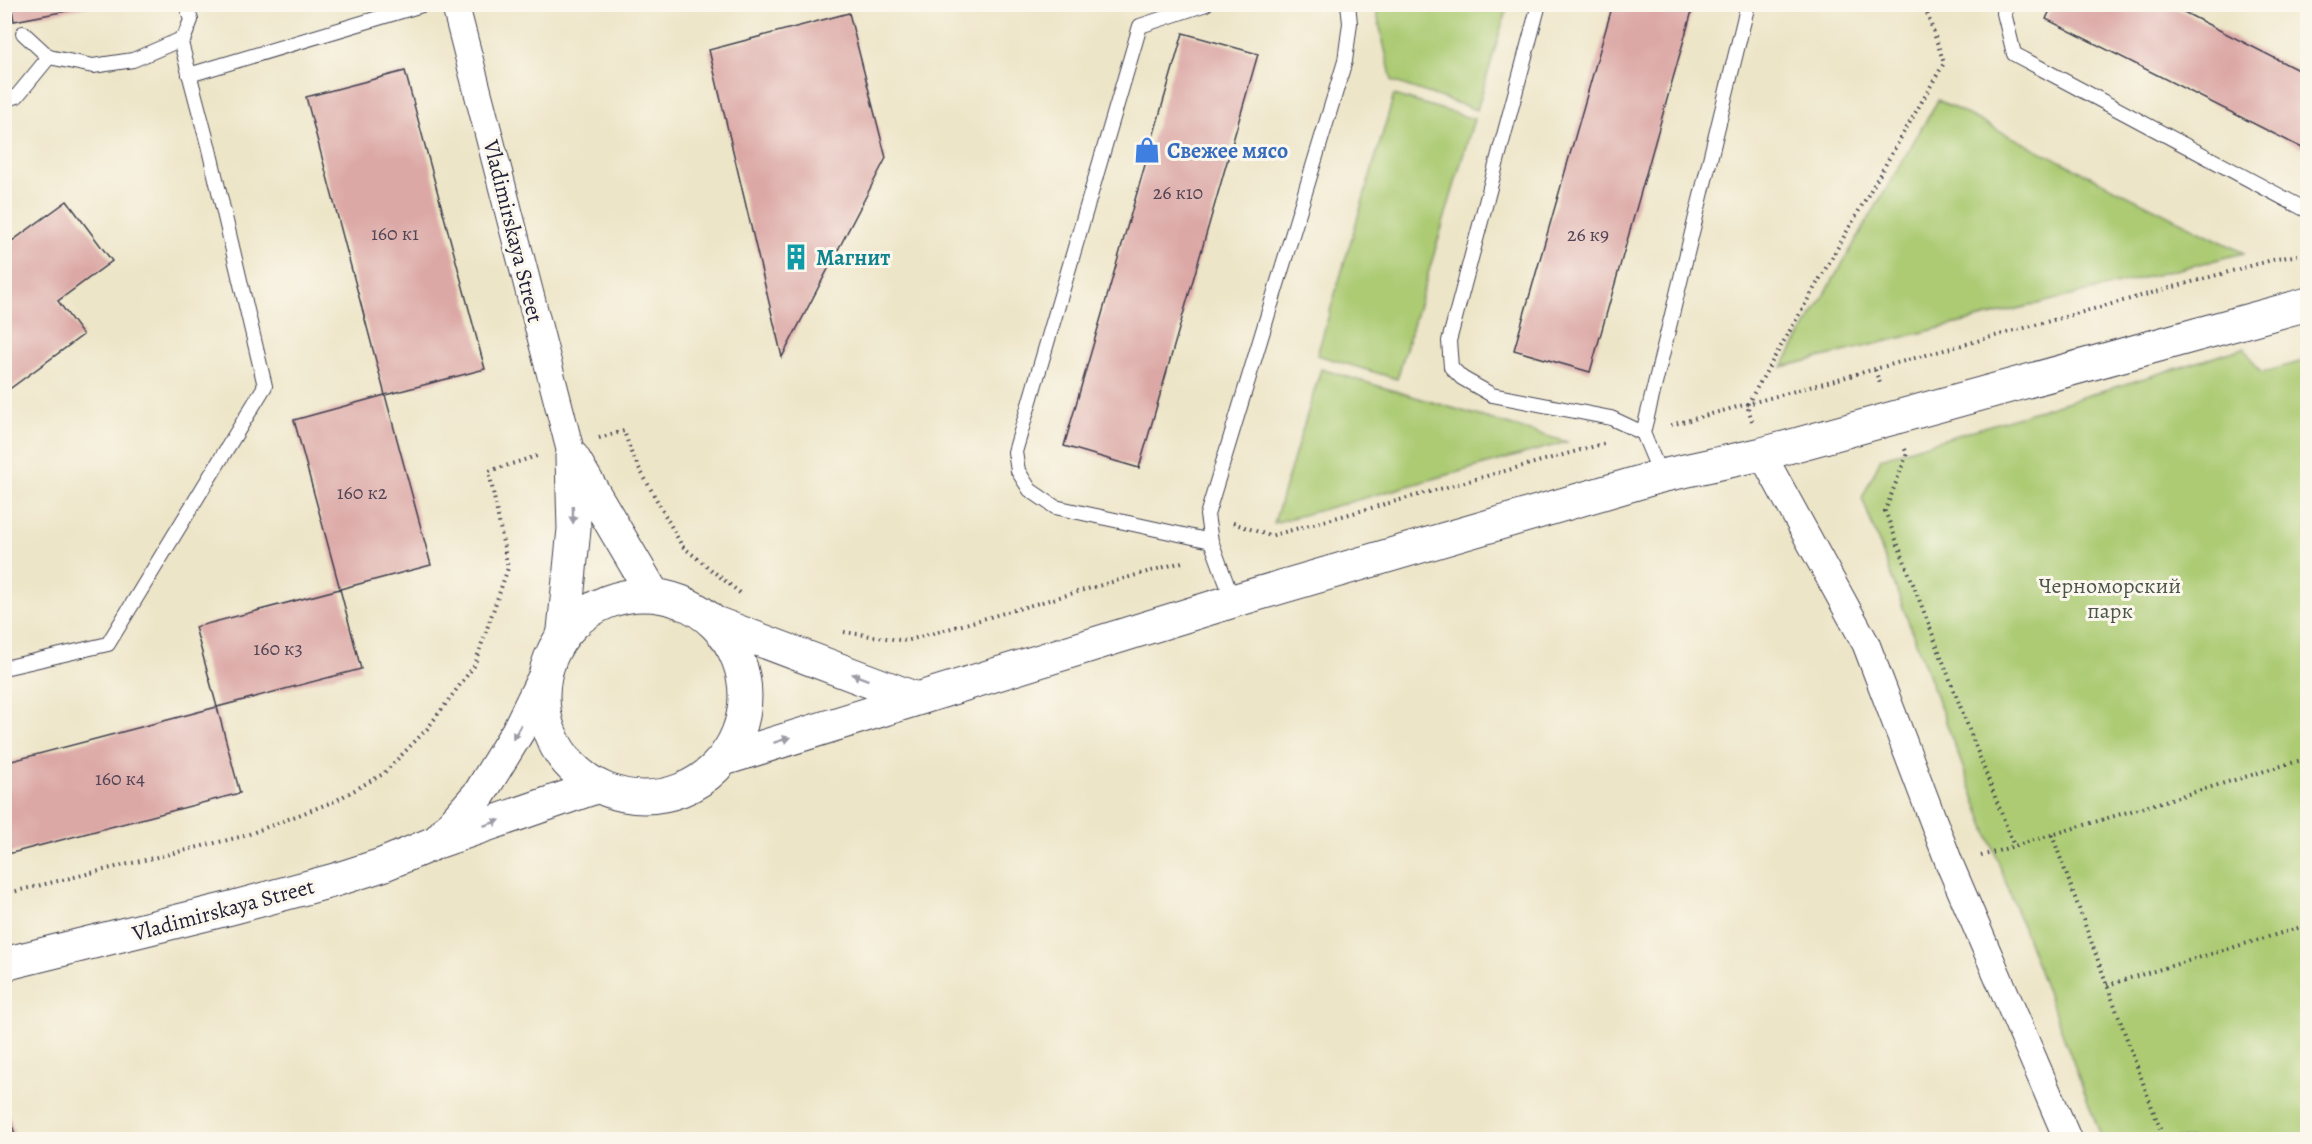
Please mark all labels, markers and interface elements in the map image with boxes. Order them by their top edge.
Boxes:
shop icon: Свежее мясо [1132,135,1162,165]
street label: Vladimirskaya Street [476,136,550,326]
place label: Свежее мясо [1167,136,1288,166]
house number: 26 к10 [1153,179,1203,206]
house number: 160 к1 [371,220,419,247]
house number: 26 к9 [1567,221,1609,248]
building icon: Магнит [781,242,811,272]
place label: Магнит [816,243,890,273]
house number: 160 к2 [337,479,388,506]
one-way arrow [569,506,578,525]
park label: Черноморский парк [2039,571,2181,626]
house number: 160 к3 [253,635,303,662]
one-way arrow [851,672,869,681]
one-way arrow [512,724,522,741]
one-way arrow [773,735,791,744]
house number: 160 к4 [95,765,145,792]
one-way arrow [483,817,501,827]
street label: Vladimirskaya Street [128,871,318,949]

